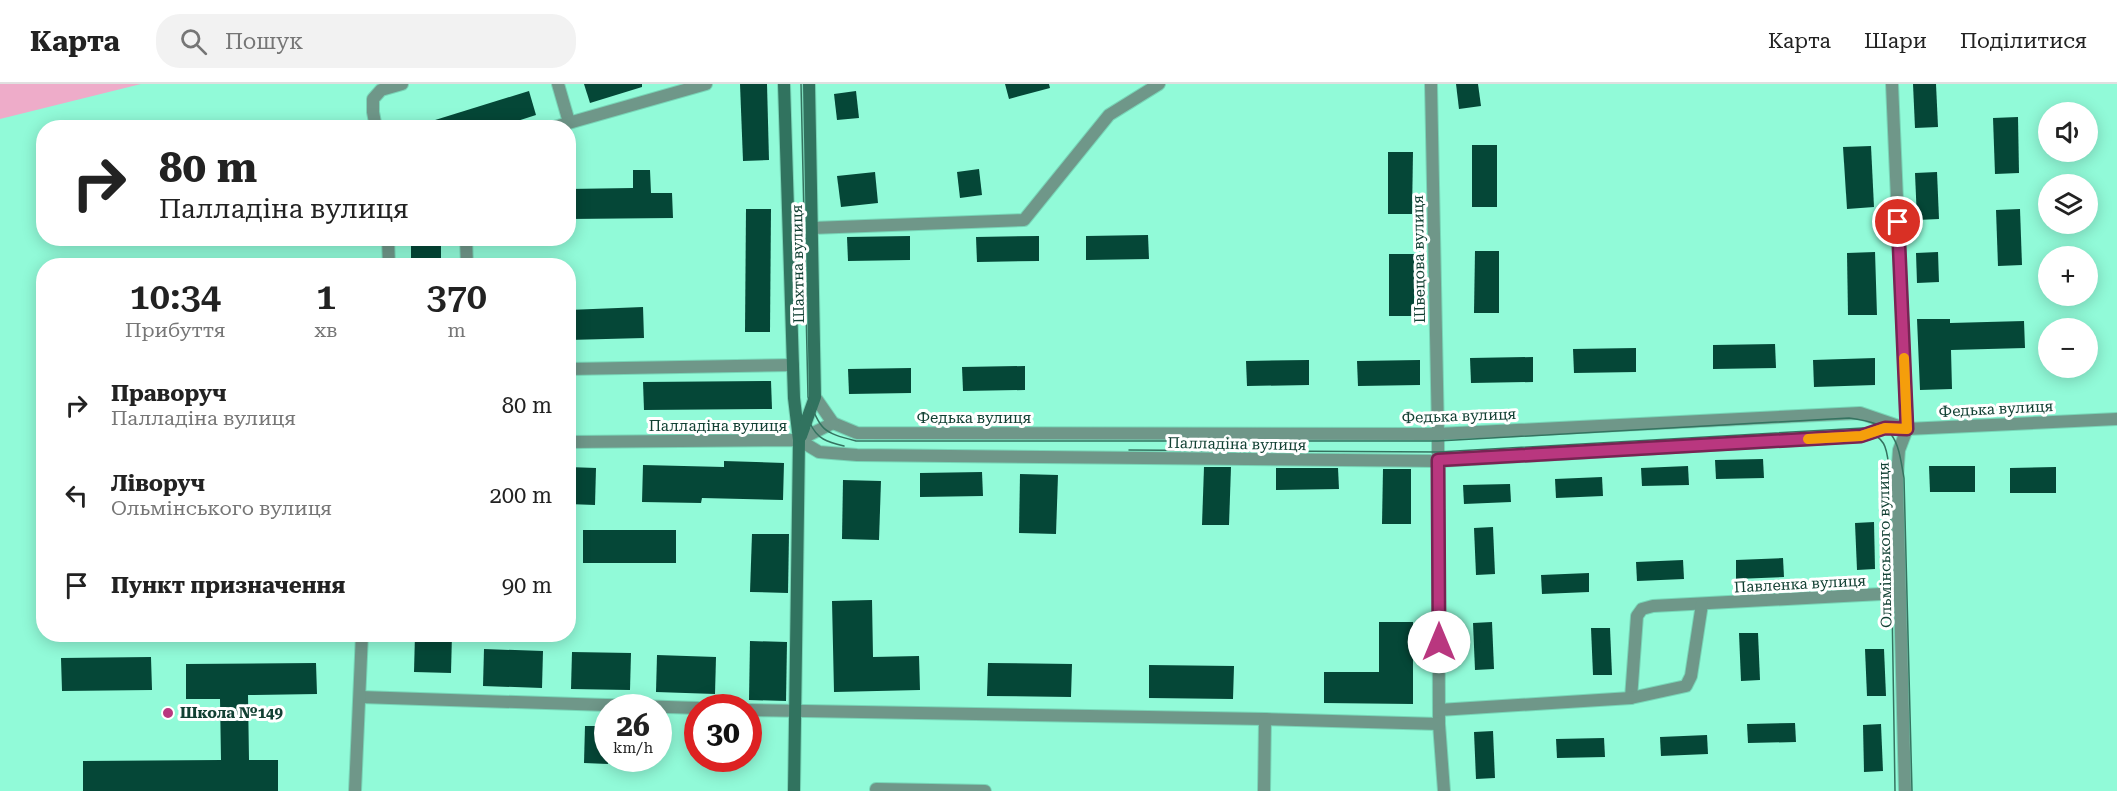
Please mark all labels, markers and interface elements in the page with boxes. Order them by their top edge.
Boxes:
search box [156,14,576,68]
text: Карта [30,25,120,58]
icon: search [177,25,210,58]
text: Пошук [225,29,303,54]
text: Карта [1768,29,1831,53]
text: Шари [1864,29,1927,53]
text: Поділитися [1960,29,2087,53]
map controls [2038,102,2098,378]
button: sound [2038,102,2098,162]
text: 80 m [159,143,257,192]
icon: right [60,144,138,222]
button: layers [2038,174,2098,234]
text: Палладіна вулиця [159,193,409,225]
street label: Швецова вулиця [1409,195,1429,323]
pin [1872,196,1923,247]
street label: Шахтна вулиця [788,204,808,324]
icon: arrive [1881,205,1914,238]
button: + [2038,246,2098,306]
text: 10:34 [130,276,221,318]
text: 1 [316,276,336,318]
text: 370 [426,276,487,318]
text: Прибуття [125,318,226,342]
text: хв [315,318,338,342]
text: m [448,318,466,342]
button: − [2038,318,2098,378]
text: Праворуч [111,381,226,406]
icon: right [60,389,93,422]
text: 80 m [502,393,552,418]
street label: Федька вулиця [1938,397,2054,421]
street label: Федька вулиця [1401,405,1517,427]
text: Палладіна вулиця [111,406,296,430]
street label: Федька вулиця [917,409,1031,427]
street label: Палладіна вулиця [649,417,787,435]
street label: Палладіна вулиця [1168,434,1306,454]
street label: Ольмінського вулиця [1875,462,1895,628]
text: Ліворуч [111,471,205,496]
icon: left [60,479,93,512]
text: 200 m [489,483,552,508]
text: Ольмінського вулиця [111,496,332,520]
icon: arrive [60,569,93,602]
street label: Павленка вулиця [1734,572,1866,596]
text: Пункт призначення [111,573,345,598]
text: 90 m [502,573,552,598]
position arrow [1407,610,1471,674]
speed limit sign: 30 [684,694,762,772]
place label: Школа №149 [180,704,283,722]
marker: Школа №149 [161,706,175,720]
text: 26 [616,708,650,743]
text: km/h [613,739,653,757]

